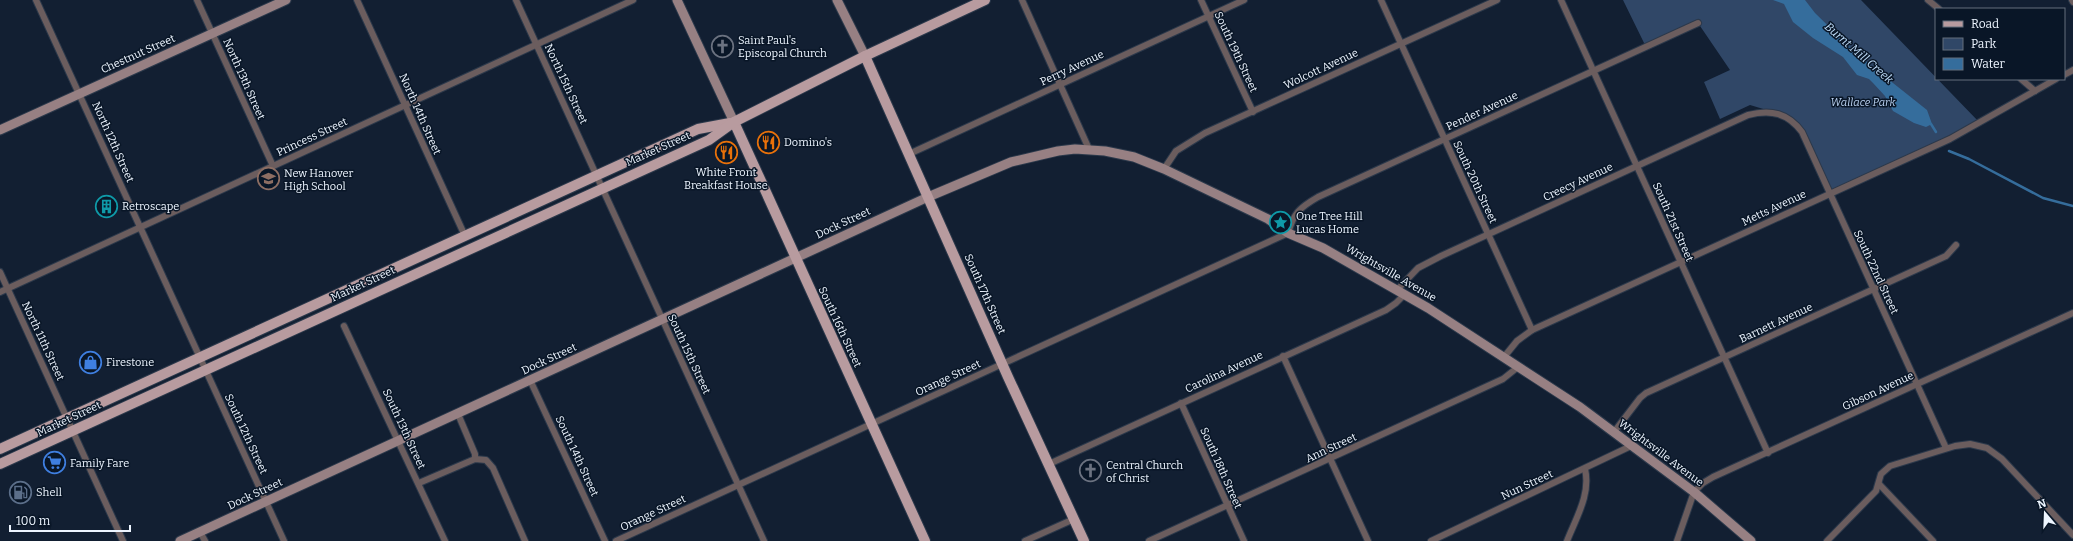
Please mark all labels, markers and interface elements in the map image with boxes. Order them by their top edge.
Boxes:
legend [1935,8,2065,80]
street label: South 19th Street [1212,10,1260,94]
text: Road [1971,17,1999,31]
water label: Burnt Mill Creek [1822,19,1897,87]
street label: Chestnut Street [99,32,177,76]
church icon: Saint Paul's Episcopal Church [709,33,735,59]
place label: Saint Paul's Episcopal Church [738,34,827,60]
street label: North 13th Street [220,37,268,121]
text: Park [1971,37,1997,51]
street label: North 15th Street [542,42,590,126]
street label: Wolcott Avenue [1282,46,1360,92]
street label: Perry Avenue [1038,48,1106,88]
text: Water [1971,57,2006,71]
street label: North 14th Street [396,71,444,157]
street label: Pender Avenue [1444,89,1520,133]
park label: Wallace Park [1831,96,1896,109]
street label: North 12th Street [89,100,137,184]
street label: Princess Street [275,115,349,159]
street label: Market Street [624,129,692,169]
restaurant icon: Domino's [756,129,782,155]
place label: Domino's [784,136,832,149]
restaurant icon: White Front Breakfast House [713,139,739,165]
street label: South 20th Street [1450,139,1500,225]
street label: Creecy Avenue [1541,160,1615,204]
school or university icon: New Hanover High School [256,166,282,192]
place label: White Front Breakfast House [684,166,768,192]
place label: New Hanover High School [284,167,354,193]
street label: South 21st Street [1650,180,1696,264]
street label: Metts Avenue [1740,187,1808,229]
building icon: Retroscape [94,193,120,219]
place label: Retroscape [122,200,179,213]
street label: Dock Street [813,205,873,241]
place icon: One Tree Hill Lucas Home [1267,209,1293,235]
place label: One Tree Hill Lucas Home [1296,210,1363,236]
street label: South 22nd Street [1851,228,1901,316]
street label: Wrightsville Avenue [1343,242,1439,304]
street label: South 17th Street [961,252,1009,336]
street label: Market Street [329,263,397,305]
street label: South 16th Street [816,285,864,369]
street label: North 11th Street [19,299,67,383]
street label: Barnett Avenue [1737,300,1815,346]
street label: South 15th Street [665,312,713,396]
street label: Dock Street [519,341,579,377]
street label: Carolina Avenue [1183,348,1265,396]
shop icon: Firestone [77,349,103,375]
place label: Firestone [106,356,154,369]
street label: Orange Street [913,357,983,399]
street label: Gibson Avenue [1840,369,1916,413]
street label: South 13th Street [380,387,428,471]
street label: South 12th Street [222,392,270,476]
street label: Market Street [35,398,103,440]
street label: South 14th Street [553,414,601,498]
street label: Wrightsville Avenue [1616,417,1706,489]
street label: South 18th Street [1197,425,1245,511]
street label: Ann Street [1303,431,1359,465]
supermarket icon: Family Fare [42,450,68,476]
place label: Family Fare [70,457,129,470]
church icon: Central Church of Christ [1077,458,1103,484]
place label: Central Church of Christ [1106,459,1183,485]
street label: Nun Street [1499,467,1555,503]
street label: Dock Street [225,476,285,512]
fuel station icon: Shell [7,479,33,505]
place label: Shell [36,486,62,499]
street label: Orange Street [618,492,688,534]
north arrow [2025,493,2065,533]
text: N [2036,496,2049,512]
scale bar [10,507,130,533]
text: 100 m [16,514,51,528]

